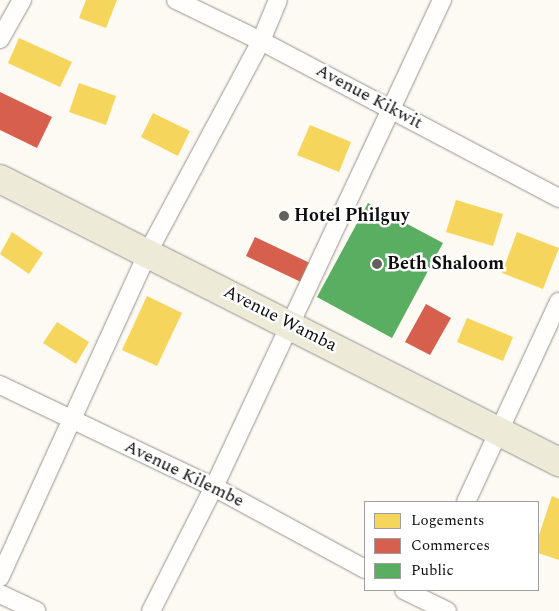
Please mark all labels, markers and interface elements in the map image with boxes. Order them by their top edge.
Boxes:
street label: Avenue Kikwit [312,60,426,134]
place label: Hotel Philguy [294,205,409,227]
marker: Hotel Philguy [278,210,290,222]
place label: Beth Shaloom [387,253,504,275]
marker: Beth Shaloom [371,258,383,270]
street label: Avenue Wamba [220,281,340,357]
street label: Avenue Kilembe [121,436,247,512]
legend [364,501,539,591]
text: Logements [411,509,485,532]
text: Commerces [411,534,490,557]
text: Public [411,559,454,582]

